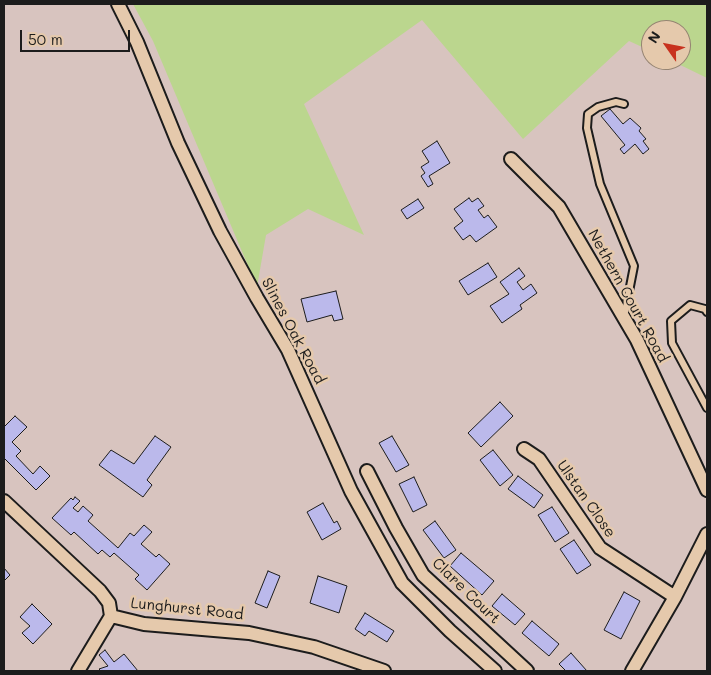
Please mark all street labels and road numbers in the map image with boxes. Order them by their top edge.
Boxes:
street label: Nethern Court Road [584,226,672,366]
street label: Slines Oak Road [257,275,329,387]
street label: Ulstan Close [553,457,619,541]
street label: Clare Court [428,554,504,628]
street label: Lunghurst Road [130,594,244,624]

